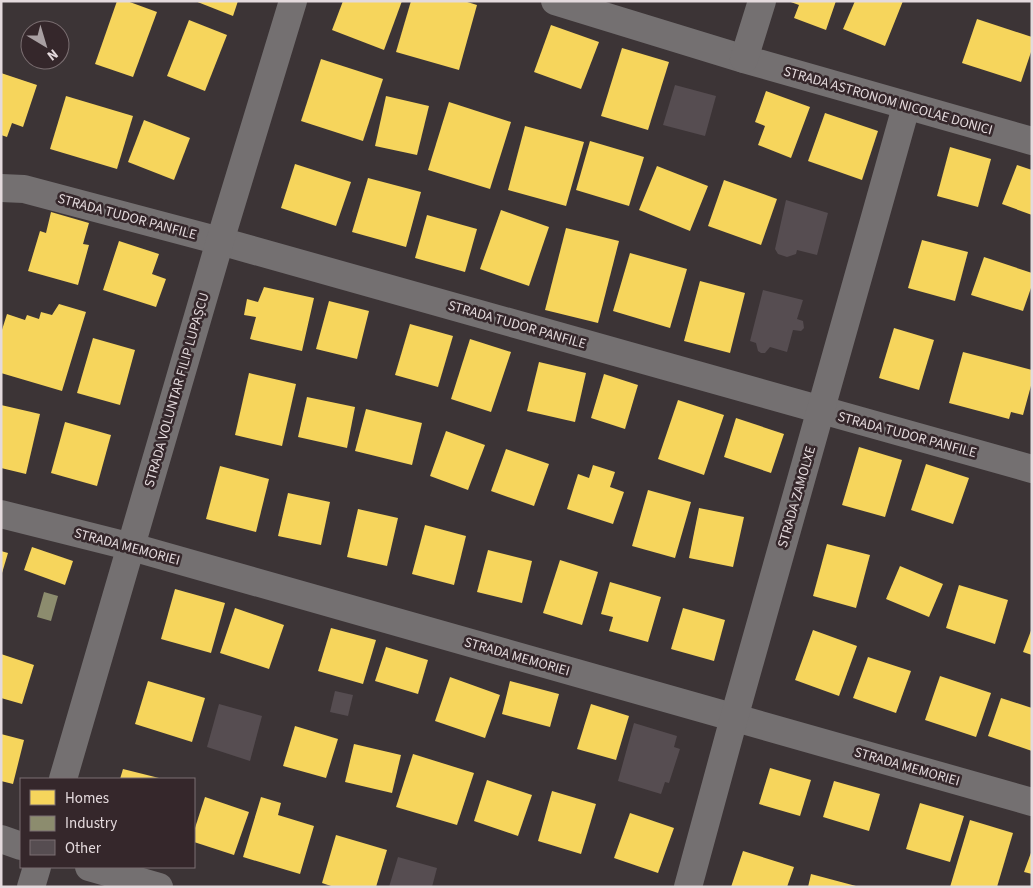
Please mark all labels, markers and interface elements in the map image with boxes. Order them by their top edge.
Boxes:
north arrow [20,20,70,70]
text: N [43,44,62,65]
street label: STRADA ASTRONOM NICOLAE DONICI [781,62,995,140]
street label: STRADA TUDOR PANFILE [55,189,199,245]
street label: STRADA VOLUNTAR FILIP LUPAȘCU [140,290,214,490]
street label: STRADA TUDOR PANFILE [446,296,588,354]
street label: STRADA TUDOR PANFILE [835,407,979,463]
street label: STRADA ZAMOLXE [773,444,821,550]
street label: STRADA MEMORIEI [72,523,182,571]
street label: STRADA MEMORIEI [462,632,572,682]
street label: STRADA MEMORIEI [852,742,962,792]
legend [20,778,195,868]
text: Homes [65,788,109,809]
text: Industry [65,813,117,834]
text: Other [65,838,102,859]

